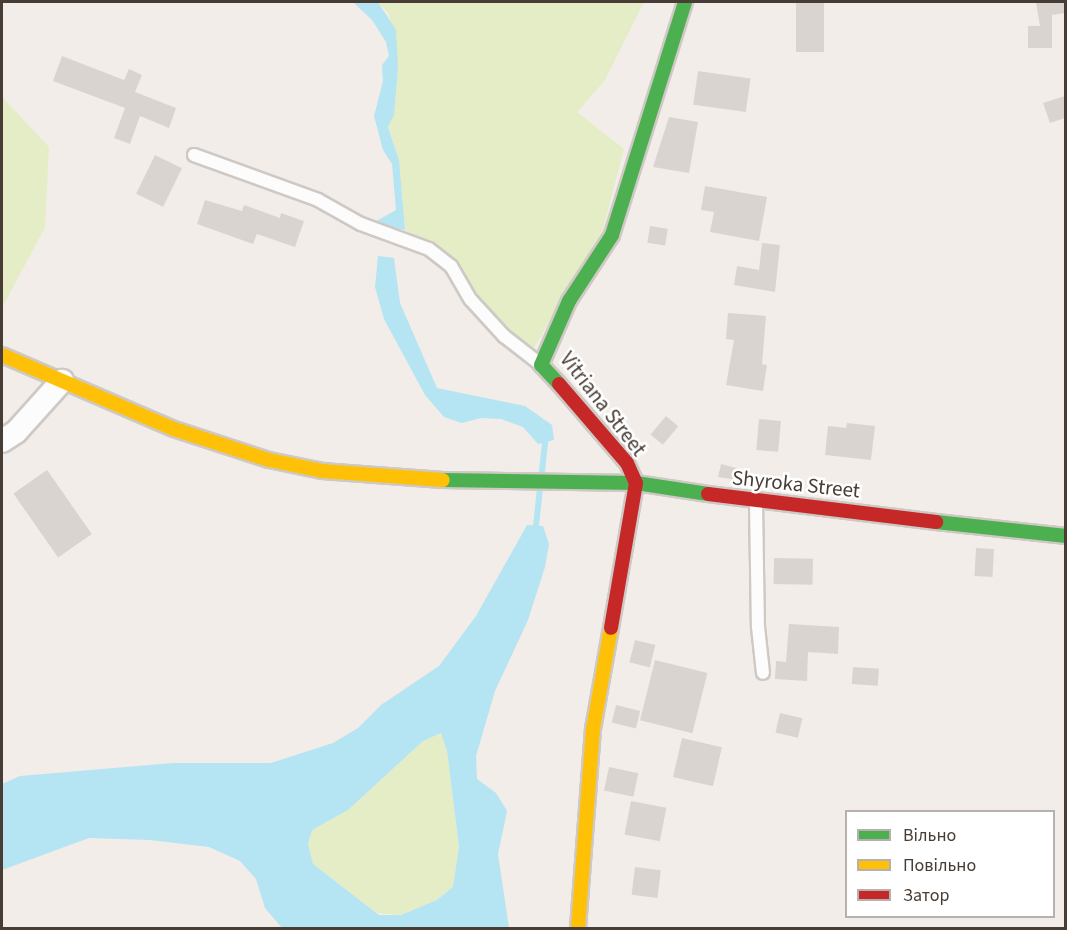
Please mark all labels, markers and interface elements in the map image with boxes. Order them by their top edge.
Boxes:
street label: Vitriana Street [555,347,651,461]
street label: Shyroka Street [731,465,861,503]
legend [845,810,1055,918]
text: Вільно [903,823,956,848]
text: Повільно [903,853,976,878]
text: Затор [903,883,950,908]

